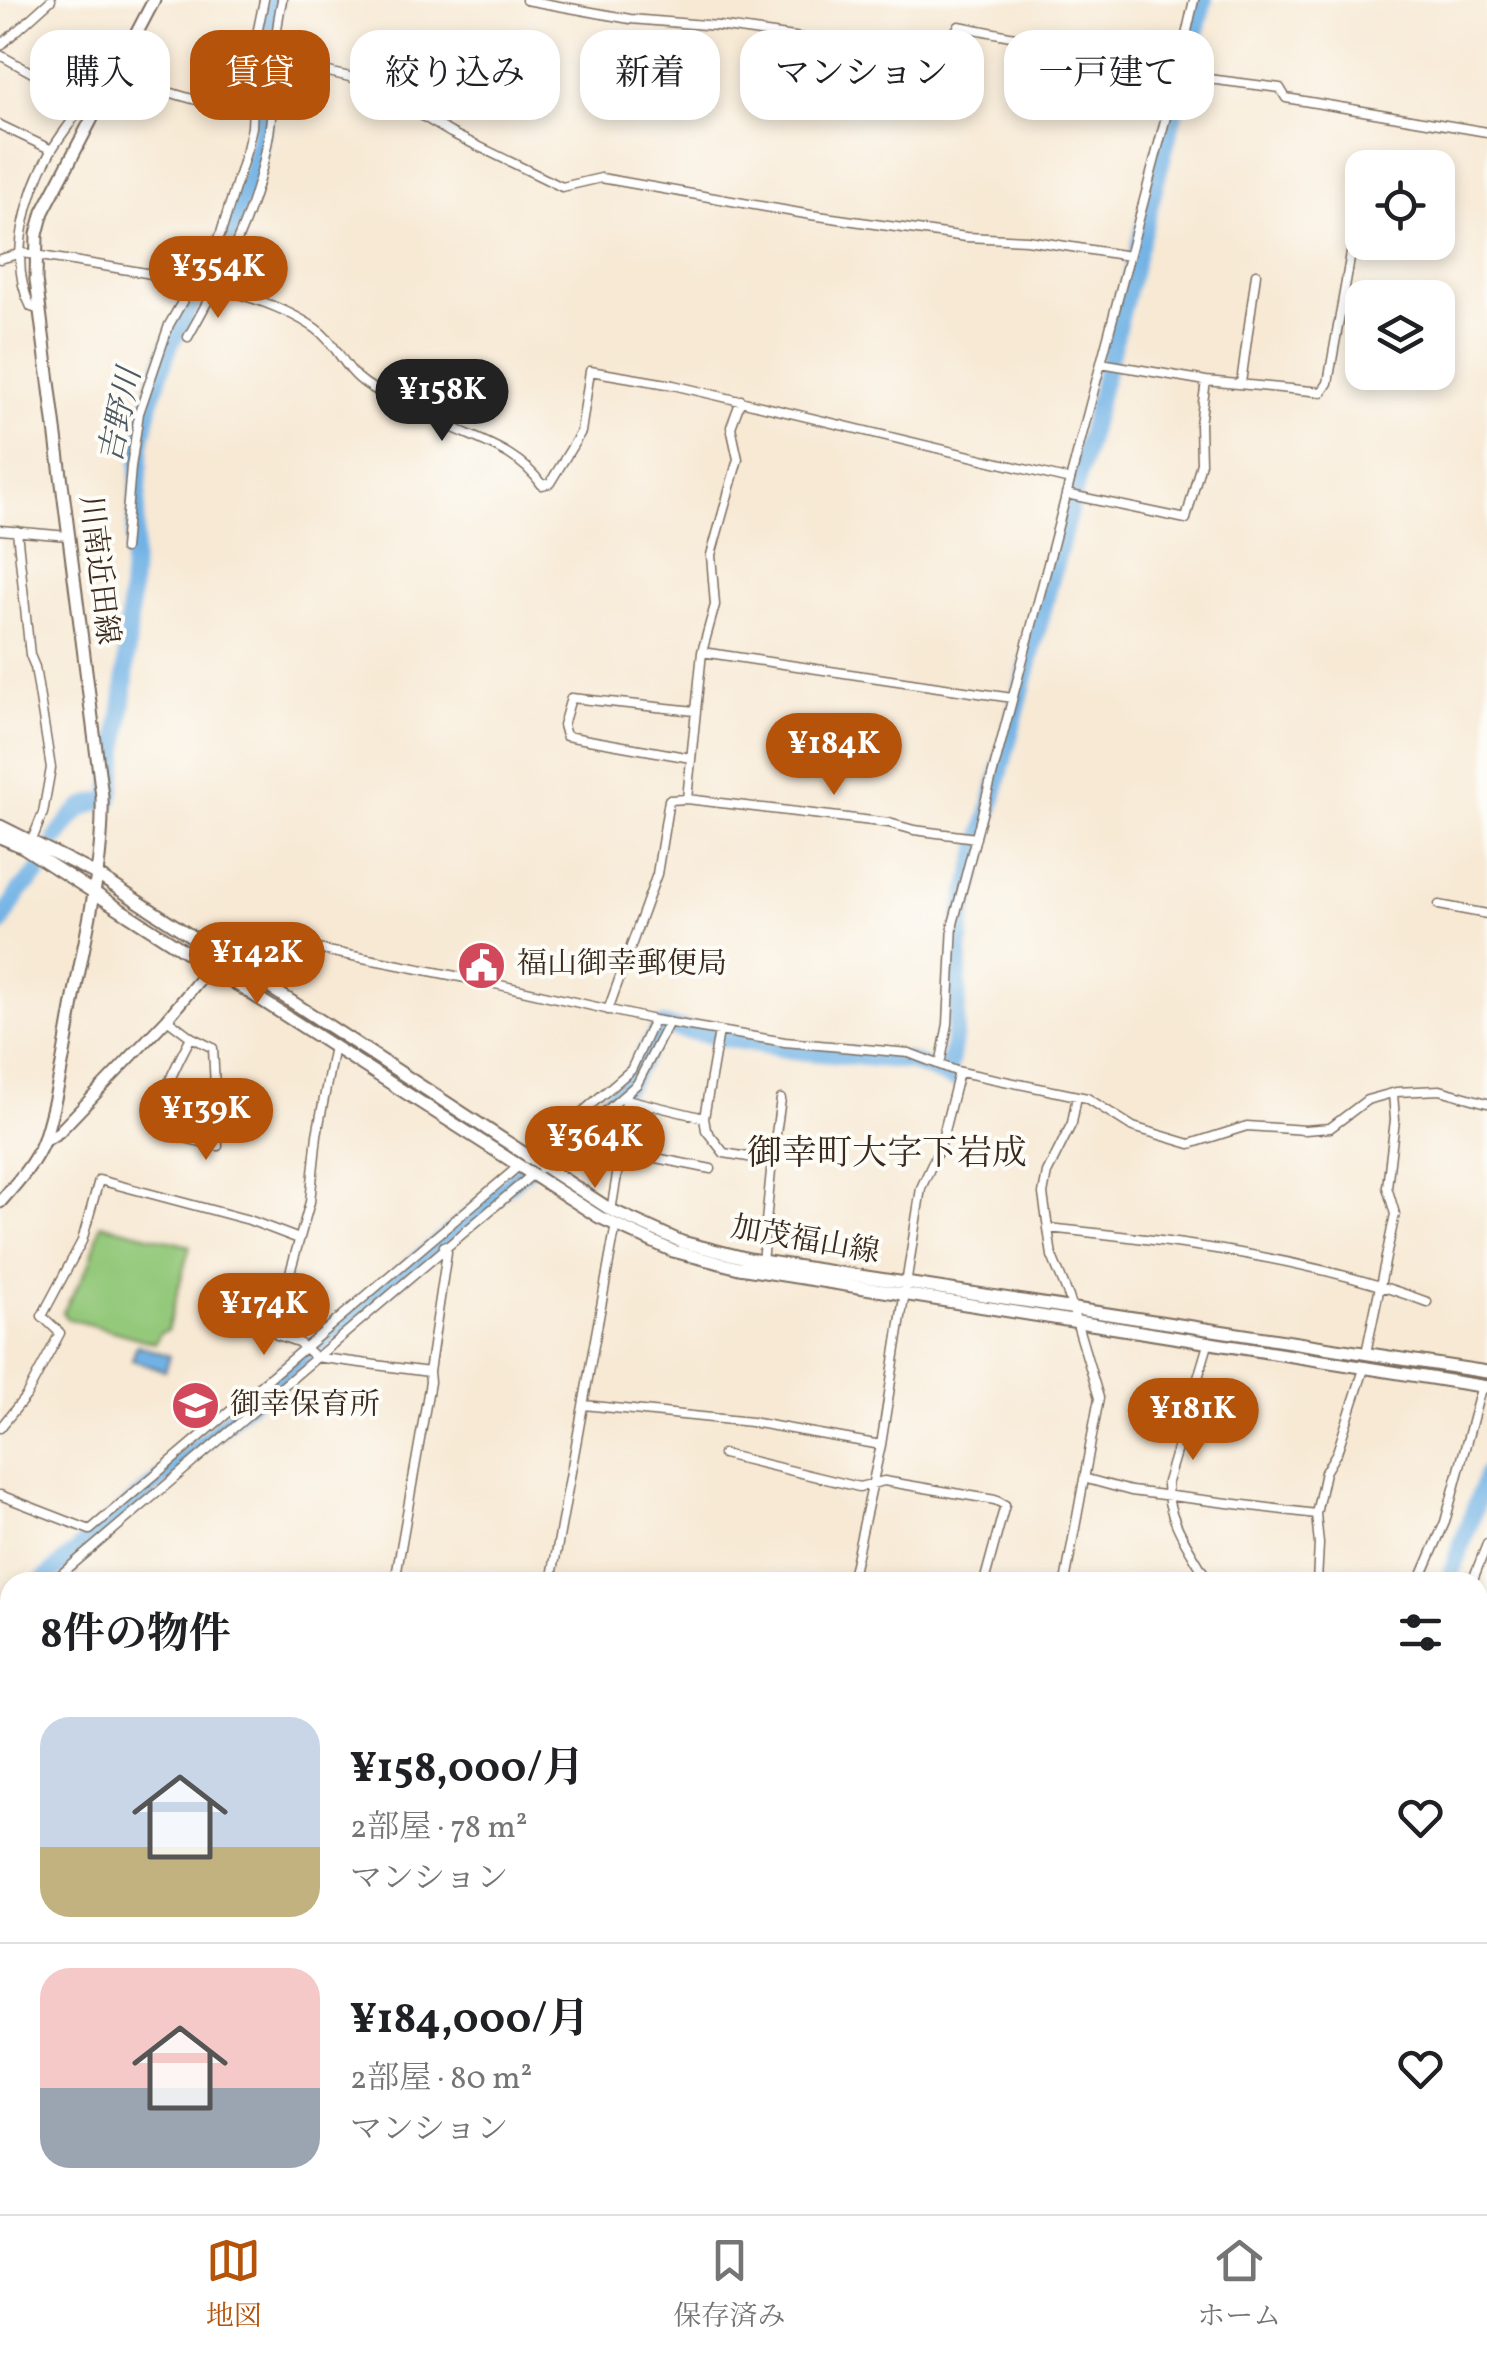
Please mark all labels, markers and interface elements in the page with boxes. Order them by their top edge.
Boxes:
chip: 購入 [30,30,170,120]
chip: 賃貸 [190,30,330,120]
chip: 絞り込み [350,30,560,120]
chip: 新着 [580,30,720,120]
chip: マンション [740,30,984,120]
chip: 一戸建て [1004,30,1214,120]
map controls [1345,150,1455,390]
button: locate [1345,150,1455,260]
pin: ¥354K [148,236,288,321]
text: ¥354K [171,246,265,290]
button: layers [1345,280,1455,390]
pin: ¥158K [372,359,512,444]
water label: 吉野川 [90,362,154,468]
text: ¥158K [397,369,487,413]
street label: 川南近田線 [68,493,128,647]
pin: ¥184K [764,713,904,798]
text: ¥184K [788,723,880,767]
pin: ¥142K [187,922,327,1007]
text: ¥142K [211,932,303,976]
public building icon: 福山御幸郵便局 [456,939,508,991]
place label: 福山御幸郵便局 [517,944,727,986]
pin: ¥139K [136,1078,276,1163]
text: ¥139K [161,1088,251,1132]
pin: ¥364K [525,1106,665,1191]
text: ¥364K [547,1116,643,1160]
district label: 御幸町大字下岩成 [747,1131,1027,1179]
street label: 加茂福山線 [727,1207,883,1275]
pin: ¥174K [194,1273,334,1358]
text: ¥174K [220,1283,308,1327]
pin: ¥181K [1123,1378,1263,1463]
school or university icon: 御幸保育所 [169,1380,221,1432]
place label: 御幸保育所 [230,1385,380,1427]
text: ¥181K [1150,1388,1236,1432]
icon: filters [1393,1605,1448,1660]
text: 8件の物件 [40,1607,231,1666]
text: ¥158,000/月 [350,1741,585,1800]
icon: home [120,1757,240,1877]
icon: heart [1393,1790,1448,1845]
text: 2部屋 · 78 m² [350,1807,528,1851]
text: マンション [350,1858,509,1902]
text: ¥184,000/月 [350,1992,589,2051]
icon: home [120,2008,240,2128]
icon: heart [1393,2041,1448,2096]
text: 2部屋 · 80 m² [350,2058,532,2102]
text: マンション [350,2109,509,2153]
tab: 地図 [206,2233,262,2337]
tab: 保存済み [673,2233,785,2337]
tab: ホーム [1197,2233,1281,2337]

